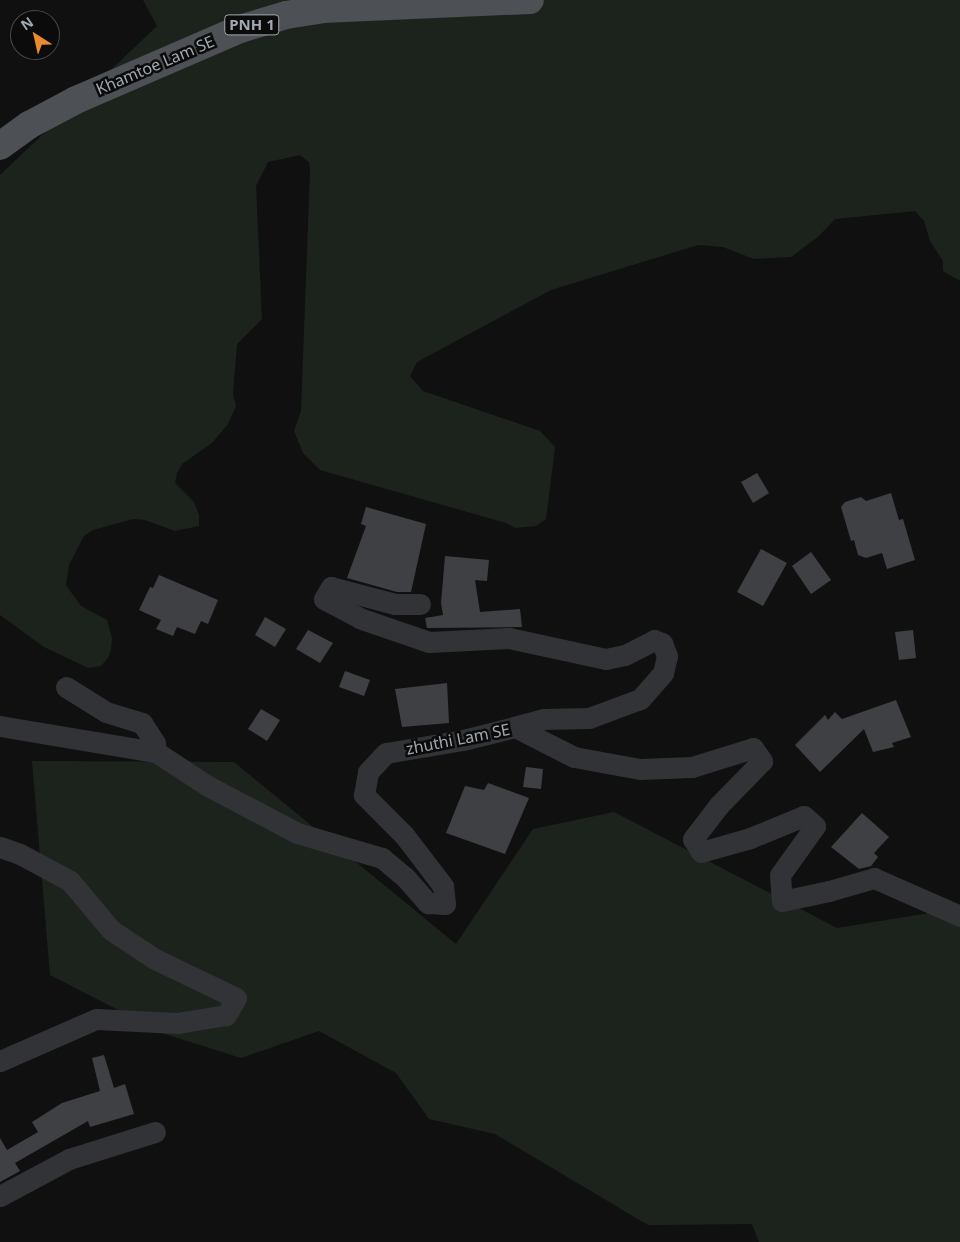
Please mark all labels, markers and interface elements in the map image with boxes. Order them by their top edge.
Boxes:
north arrow [10,10,60,60]
text: N [17,12,37,34]
road number: PNH 1 [223,12,281,38]
street label: Khamtoe Lam SE [93,31,217,99]
street label: zhuthi Lam SE [404,720,512,758]

